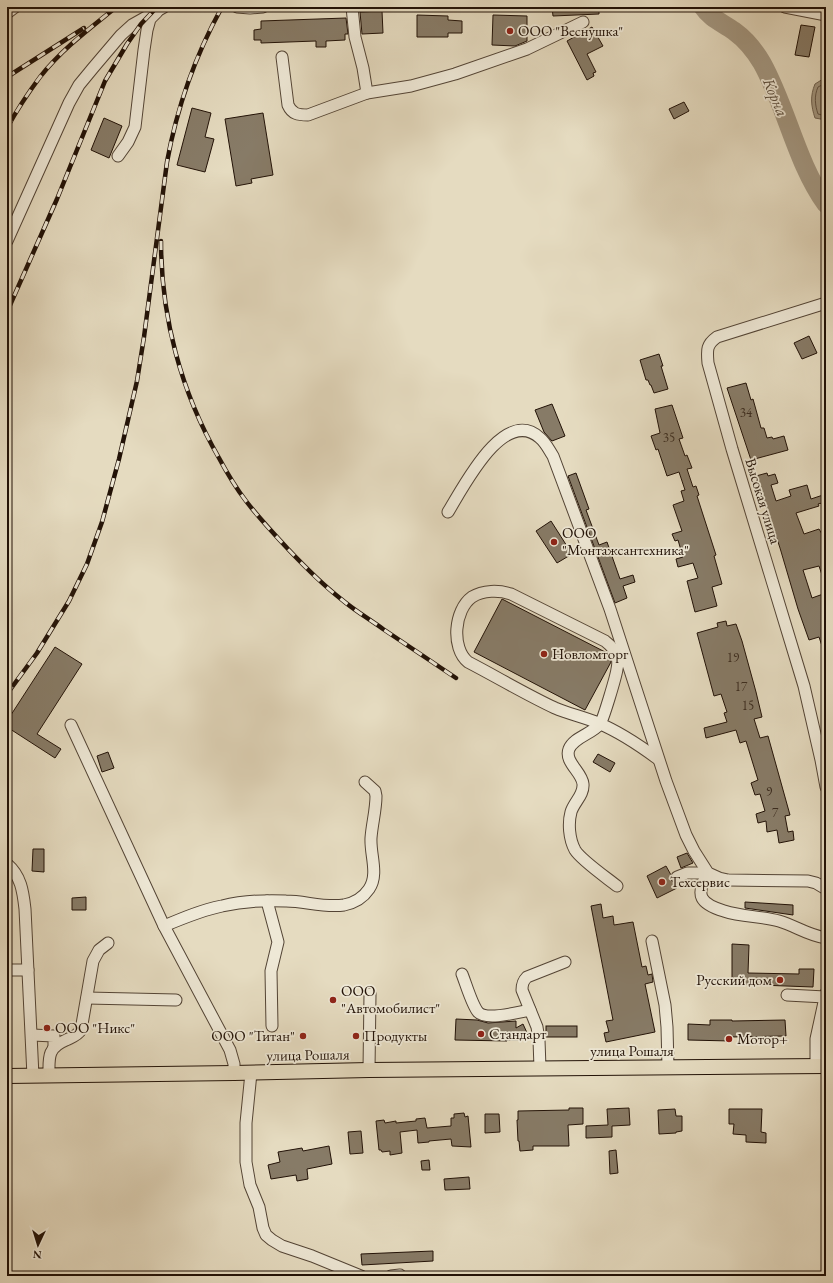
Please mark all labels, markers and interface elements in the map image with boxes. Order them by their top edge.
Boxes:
place label: ООО "Веснушка" [518,21,623,40]
marker: ООО "Веснушка" [505,26,515,36]
water label: Корна [758,74,793,120]
house number: 34 [740,404,753,421]
house number: 35 [663,429,675,446]
street label: Высокая улица [741,456,786,546]
place label: ООО "Монтажсантехника" [562,523,689,559]
marker: ООО "Монтажсантехника" [549,537,559,547]
place label: Новломторг [552,644,629,663]
marker: Новломторг [539,649,549,659]
house number: 19 [727,649,740,666]
house number: 17 [735,678,748,695]
house number: 15 [742,697,754,714]
house number: 9 [766,783,773,800]
house number: 7 [772,804,779,821]
place label: Техсервис [670,872,730,891]
marker: Техсервис [657,877,667,887]
place label: Русский дом [696,970,773,989]
marker: Русский дом [775,975,785,985]
place label: ООО "Автомобилист" [341,981,440,1017]
marker: ООО "Автомобилист" [328,995,338,1005]
place label: ООО "Никс" [55,1018,135,1037]
marker: ООО "Никс" [42,1023,52,1033]
place label: Стандарт [489,1024,546,1043]
place label: ООО "Титан" [211,1026,295,1045]
place label: Продукты [364,1026,427,1045]
marker: Стандарт [476,1029,486,1039]
place label: Мотор+ [737,1029,788,1048]
marker: ООО "Титан" [298,1031,308,1041]
marker: Продукты [351,1031,361,1041]
marker: Мотор+ [724,1034,734,1044]
street label: улица Рошаля [590,1041,674,1060]
street label: улица Рошаля [266,1044,350,1065]
north arrow [18,1225,58,1265]
text: N [32,1248,42,1262]

